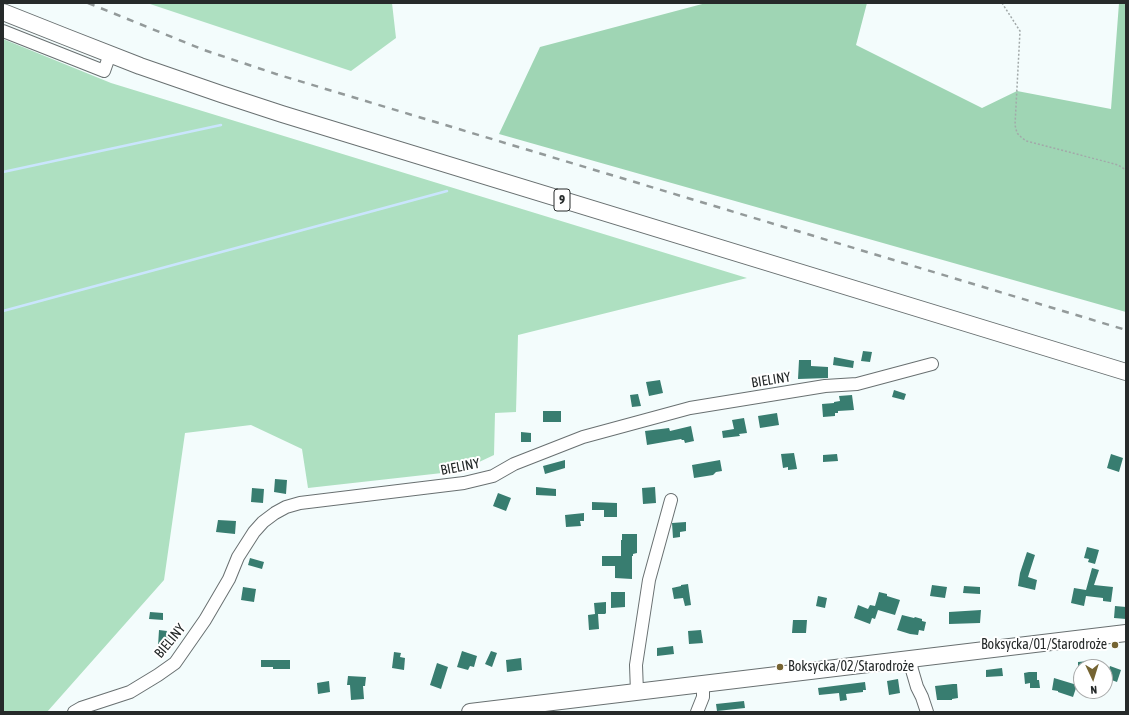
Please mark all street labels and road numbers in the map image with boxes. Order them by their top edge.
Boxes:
road number: 9 [554,189,570,211]
street label: BIELINY [750,369,792,391]
street label: BIELINY [439,455,481,479]
street label: BIELINY [151,620,189,662]

